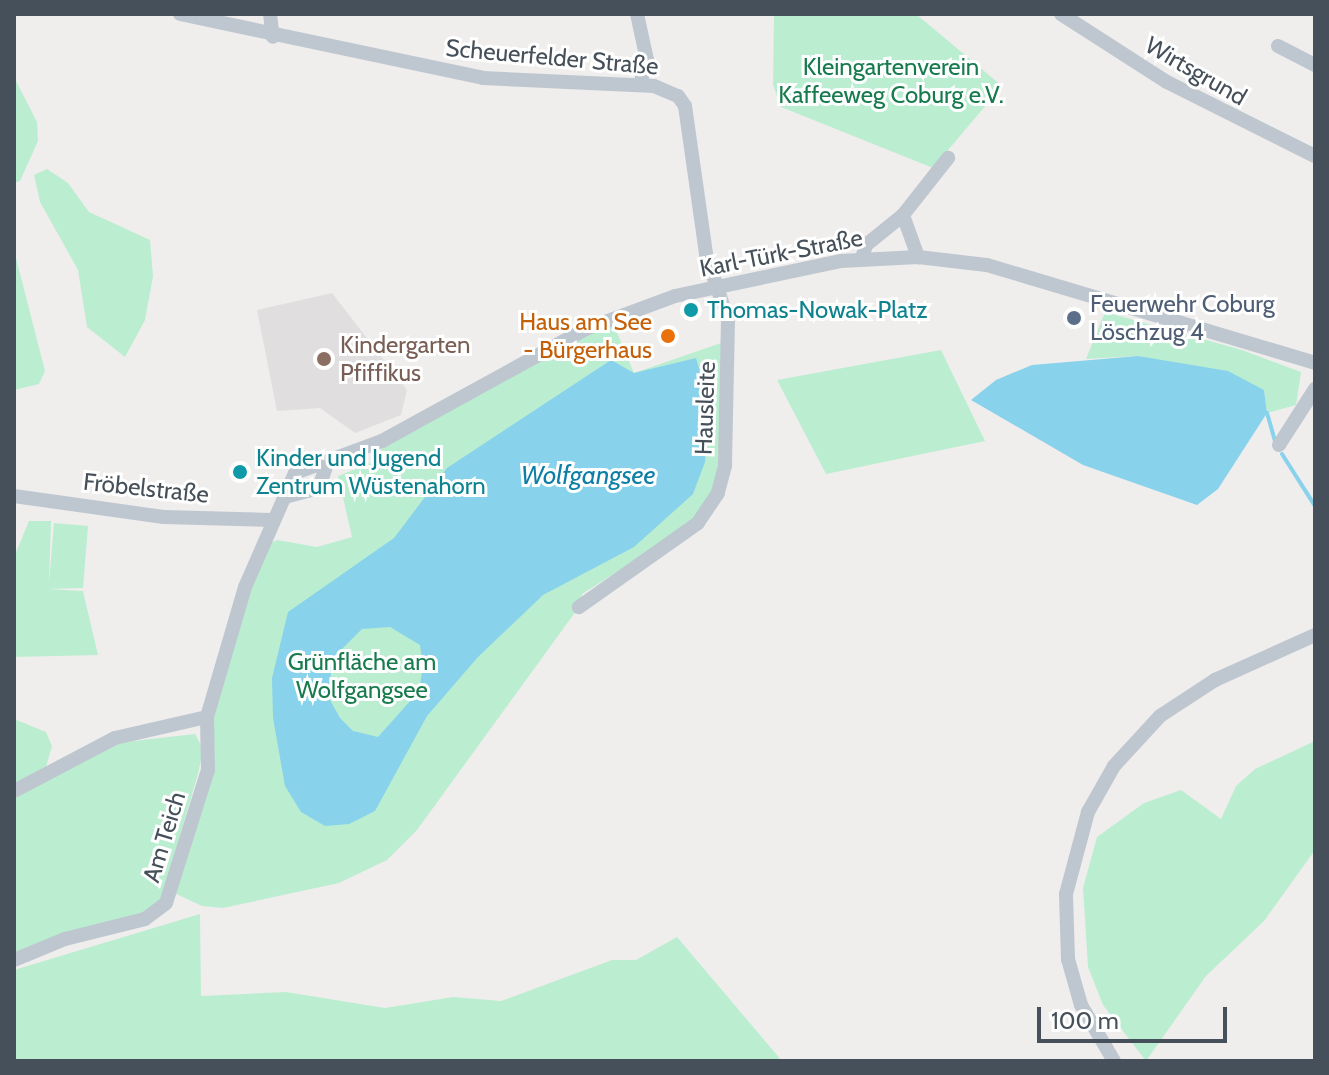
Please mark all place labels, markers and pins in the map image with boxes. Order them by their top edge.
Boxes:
place label: Feuerwehr Coburg Löschzug 4 [1090,290,1275,346]
place label: Thomas-Nowak-Platz [707,296,928,324]
marker: Thomas-Nowak-Platz [682,301,700,319]
place label: Haus am See - Bürgerhaus [519,308,652,364]
marker: Feuerwehr Coburg Löschzug 4 [1065,309,1083,327]
marker: Haus am See - Bürgerhaus [659,327,677,345]
place label: Kindergarten Pfiffikus [340,331,470,387]
marker: Kindergarten Pfiffikus [315,350,333,368]
place label: Kinder und Jugend Zentrum Wüstenahorn [256,444,486,500]
marker: Kinder und Jugend Zentrum Wüstenahorn [231,463,249,481]

